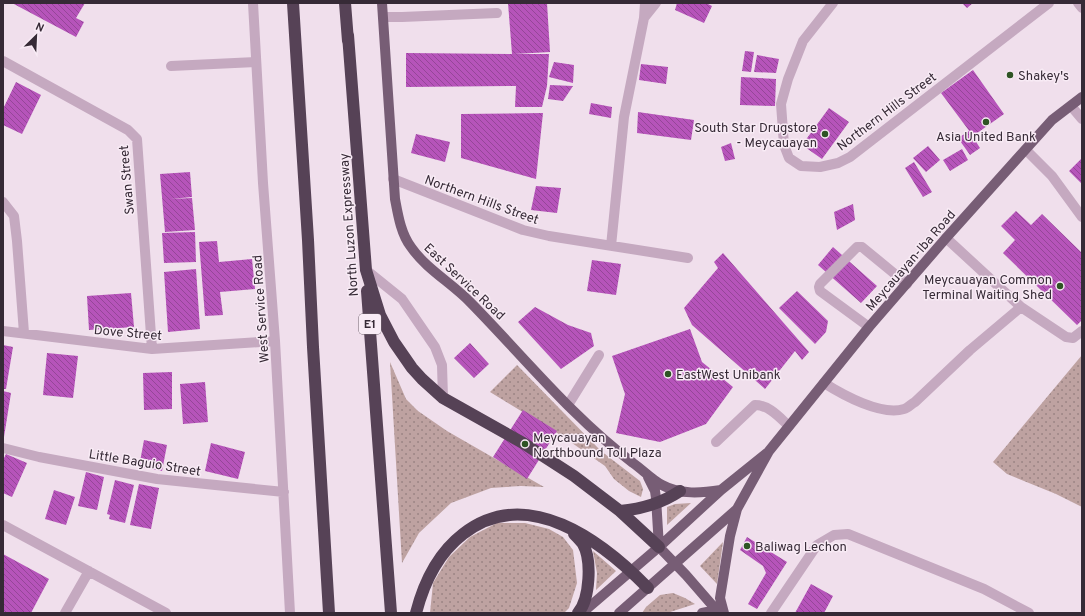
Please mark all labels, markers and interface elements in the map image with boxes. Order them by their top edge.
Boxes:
north arrow [16,16,56,56]
text: N [33,20,46,36]
place label: Shakey's [1018,69,1069,85]
street label: Northern Hills Street [834,70,940,155]
marker: Shakey's [1005,70,1015,80]
marker: Asia United Bank [981,117,991,127]
place label: South Star Drugstore - Meycauayan [694,121,817,152]
marker: South Star Drugstore - Meycauayan [820,129,830,139]
place label: Asia United Bank [936,130,1036,146]
street label: Swan Street [117,144,139,215]
street label: North Luzon Expressway [337,153,363,297]
street label: Northern Hills Street [422,173,541,229]
street label: Meycauayan-Iba Road [863,208,960,315]
street label: East Service Road [420,241,508,324]
street label: West Service Road [250,254,274,363]
place label: Meycauayan Common Terminal Waiting Shed [922,273,1052,304]
marker: Meycauayan Common Terminal Waiting Shed [1055,281,1065,291]
road number: E1 [359,314,381,334]
street label: Dove Street [93,323,163,345]
place label: EastWest Unibank [676,368,781,384]
marker: EastWest Unibank [663,369,673,379]
place label: Meycauayan Northbound Toll Plaza [533,431,662,462]
marker: Meycauayan Northbound Toll Plaza [520,439,530,449]
street label: Little Baguio Street [88,447,202,481]
place label: Baliwag Lechon [755,540,847,556]
marker: Baliwag Lechon [742,541,752,551]

